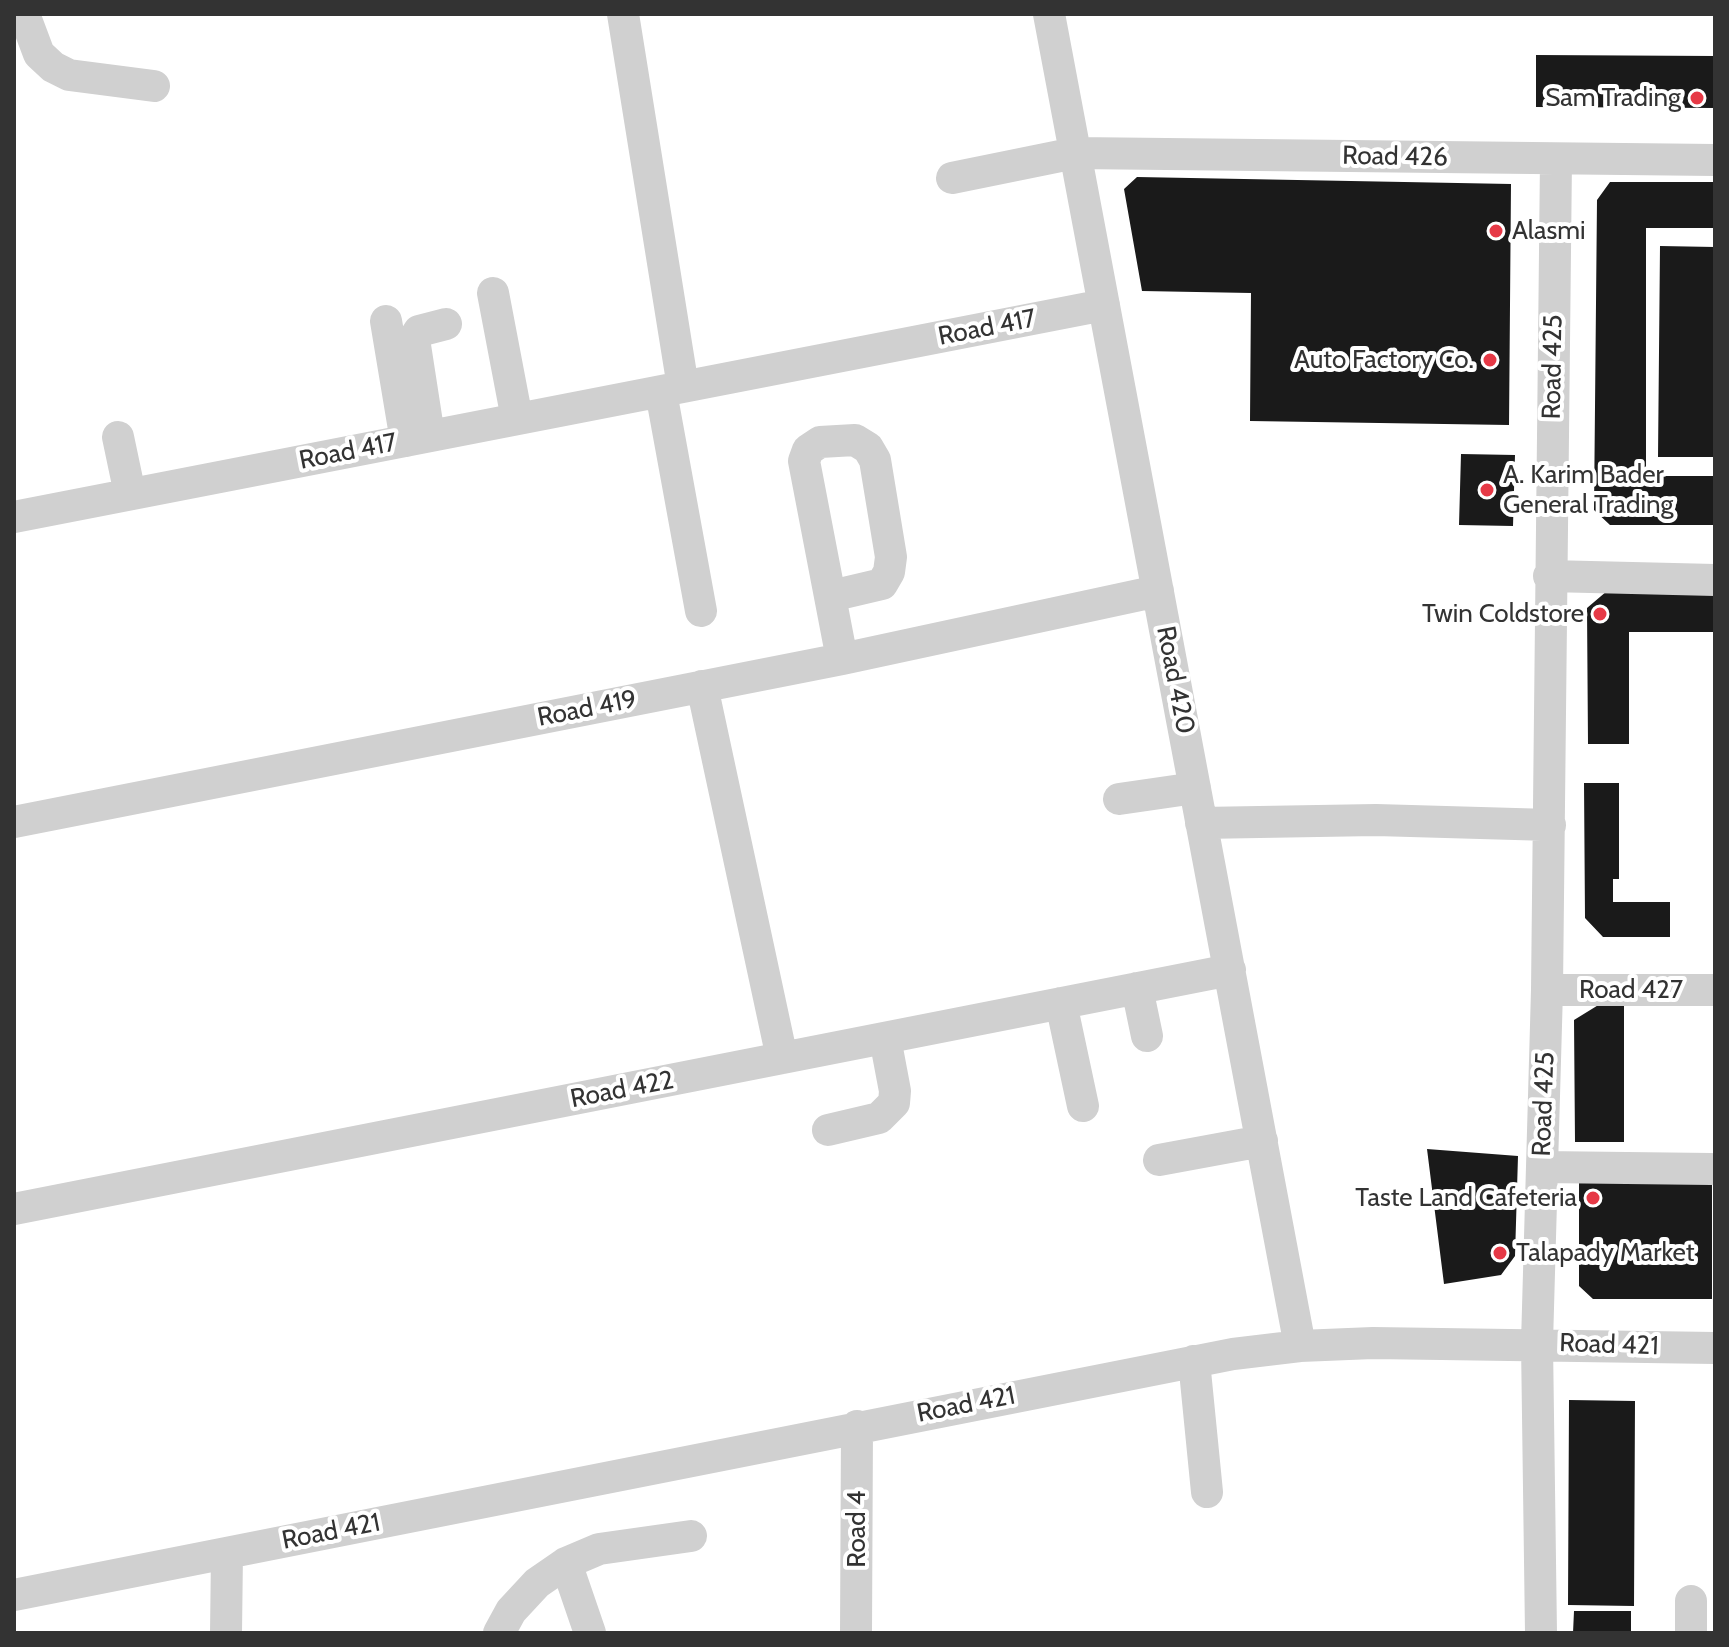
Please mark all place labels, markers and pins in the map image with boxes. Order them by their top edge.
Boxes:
place label: Sam Trading [1545,82,1681,114]
marker: Sam Trading [1688,89,1706,107]
place label: Alasmi [1512,215,1586,247]
marker: Alasmi [1487,222,1505,240]
place label: Auto Factory Co. [1294,344,1474,376]
marker: Auto Factory Co. [1481,351,1499,369]
place label: A. Karim Bader General Trading [1503,459,1674,520]
marker: A. Karim Bader General Trading [1478,481,1496,499]
place label: Twin Coldstore [1422,598,1584,630]
marker: Twin Coldstore [1591,605,1609,623]
place label: Taste Land Cafeteria [1355,1182,1577,1214]
marker: Taste Land Cafeteria [1584,1189,1602,1207]
place label: Talapady Market [1516,1237,1695,1269]
marker: Talapady Market [1491,1244,1509,1262]

